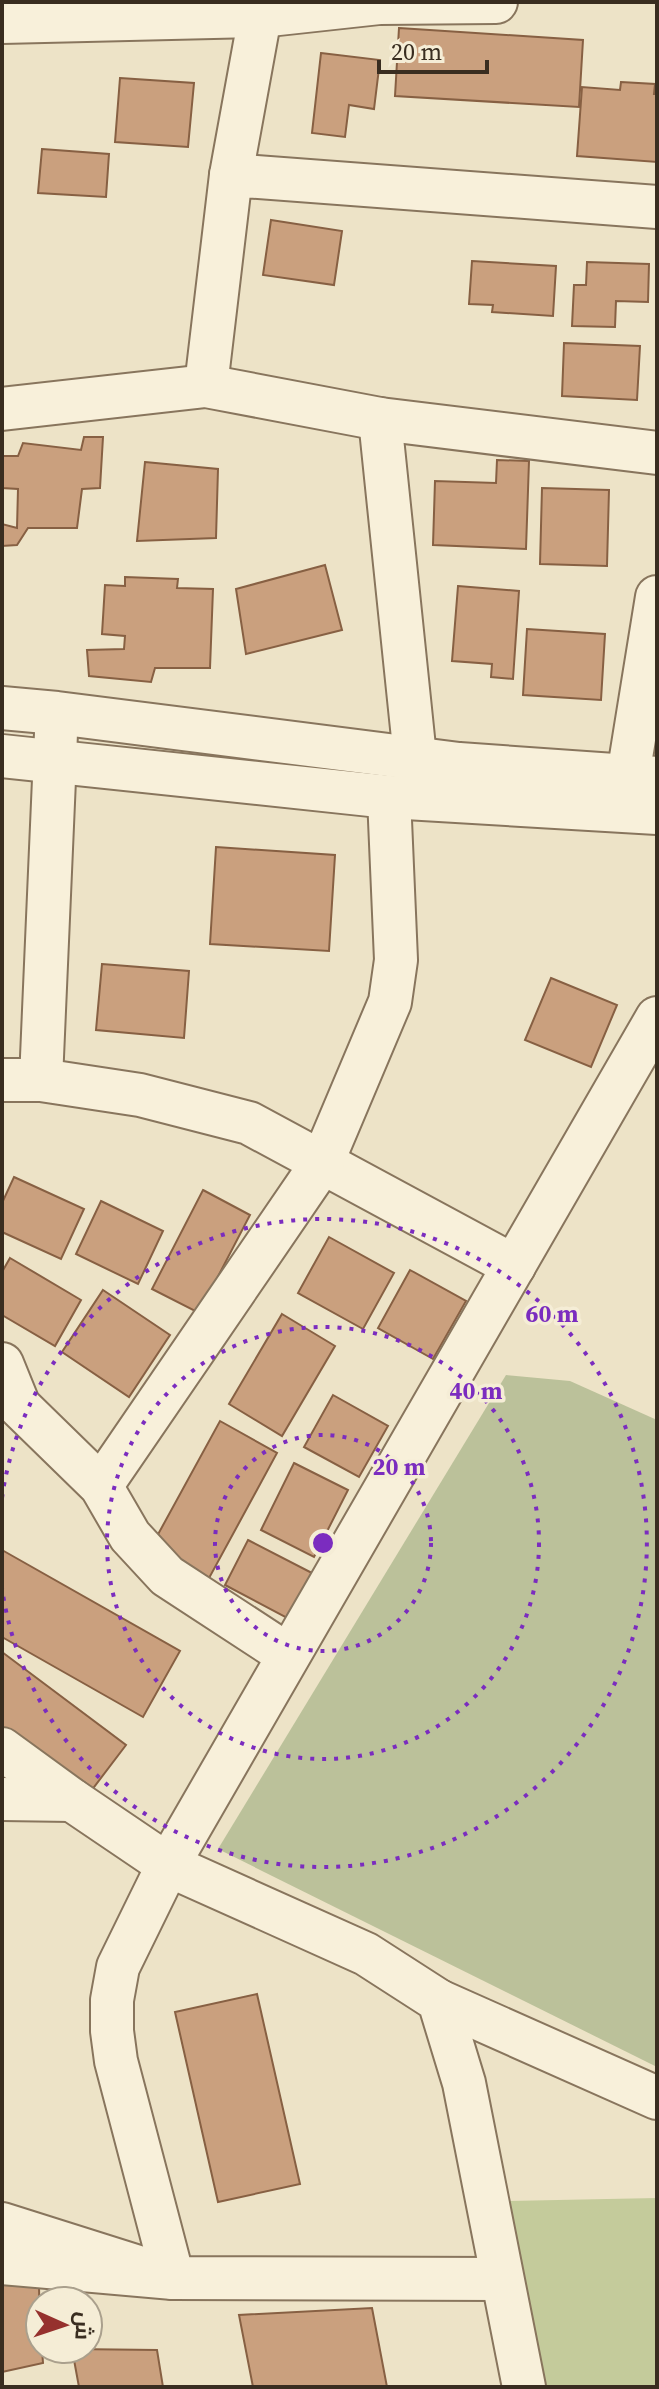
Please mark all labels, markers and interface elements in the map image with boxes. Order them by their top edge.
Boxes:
scale bar [379,24,487,74]
text: 20 m [391,35,442,68]
text: 60 m [526,1297,579,1330]
text: 40 m [450,1374,503,1407]
text: 20 m [373,1450,426,1483]
centre of rings [309,1529,337,1557]
north arrow [24,2285,104,2365]
text: ش [68,2311,100,2341]

